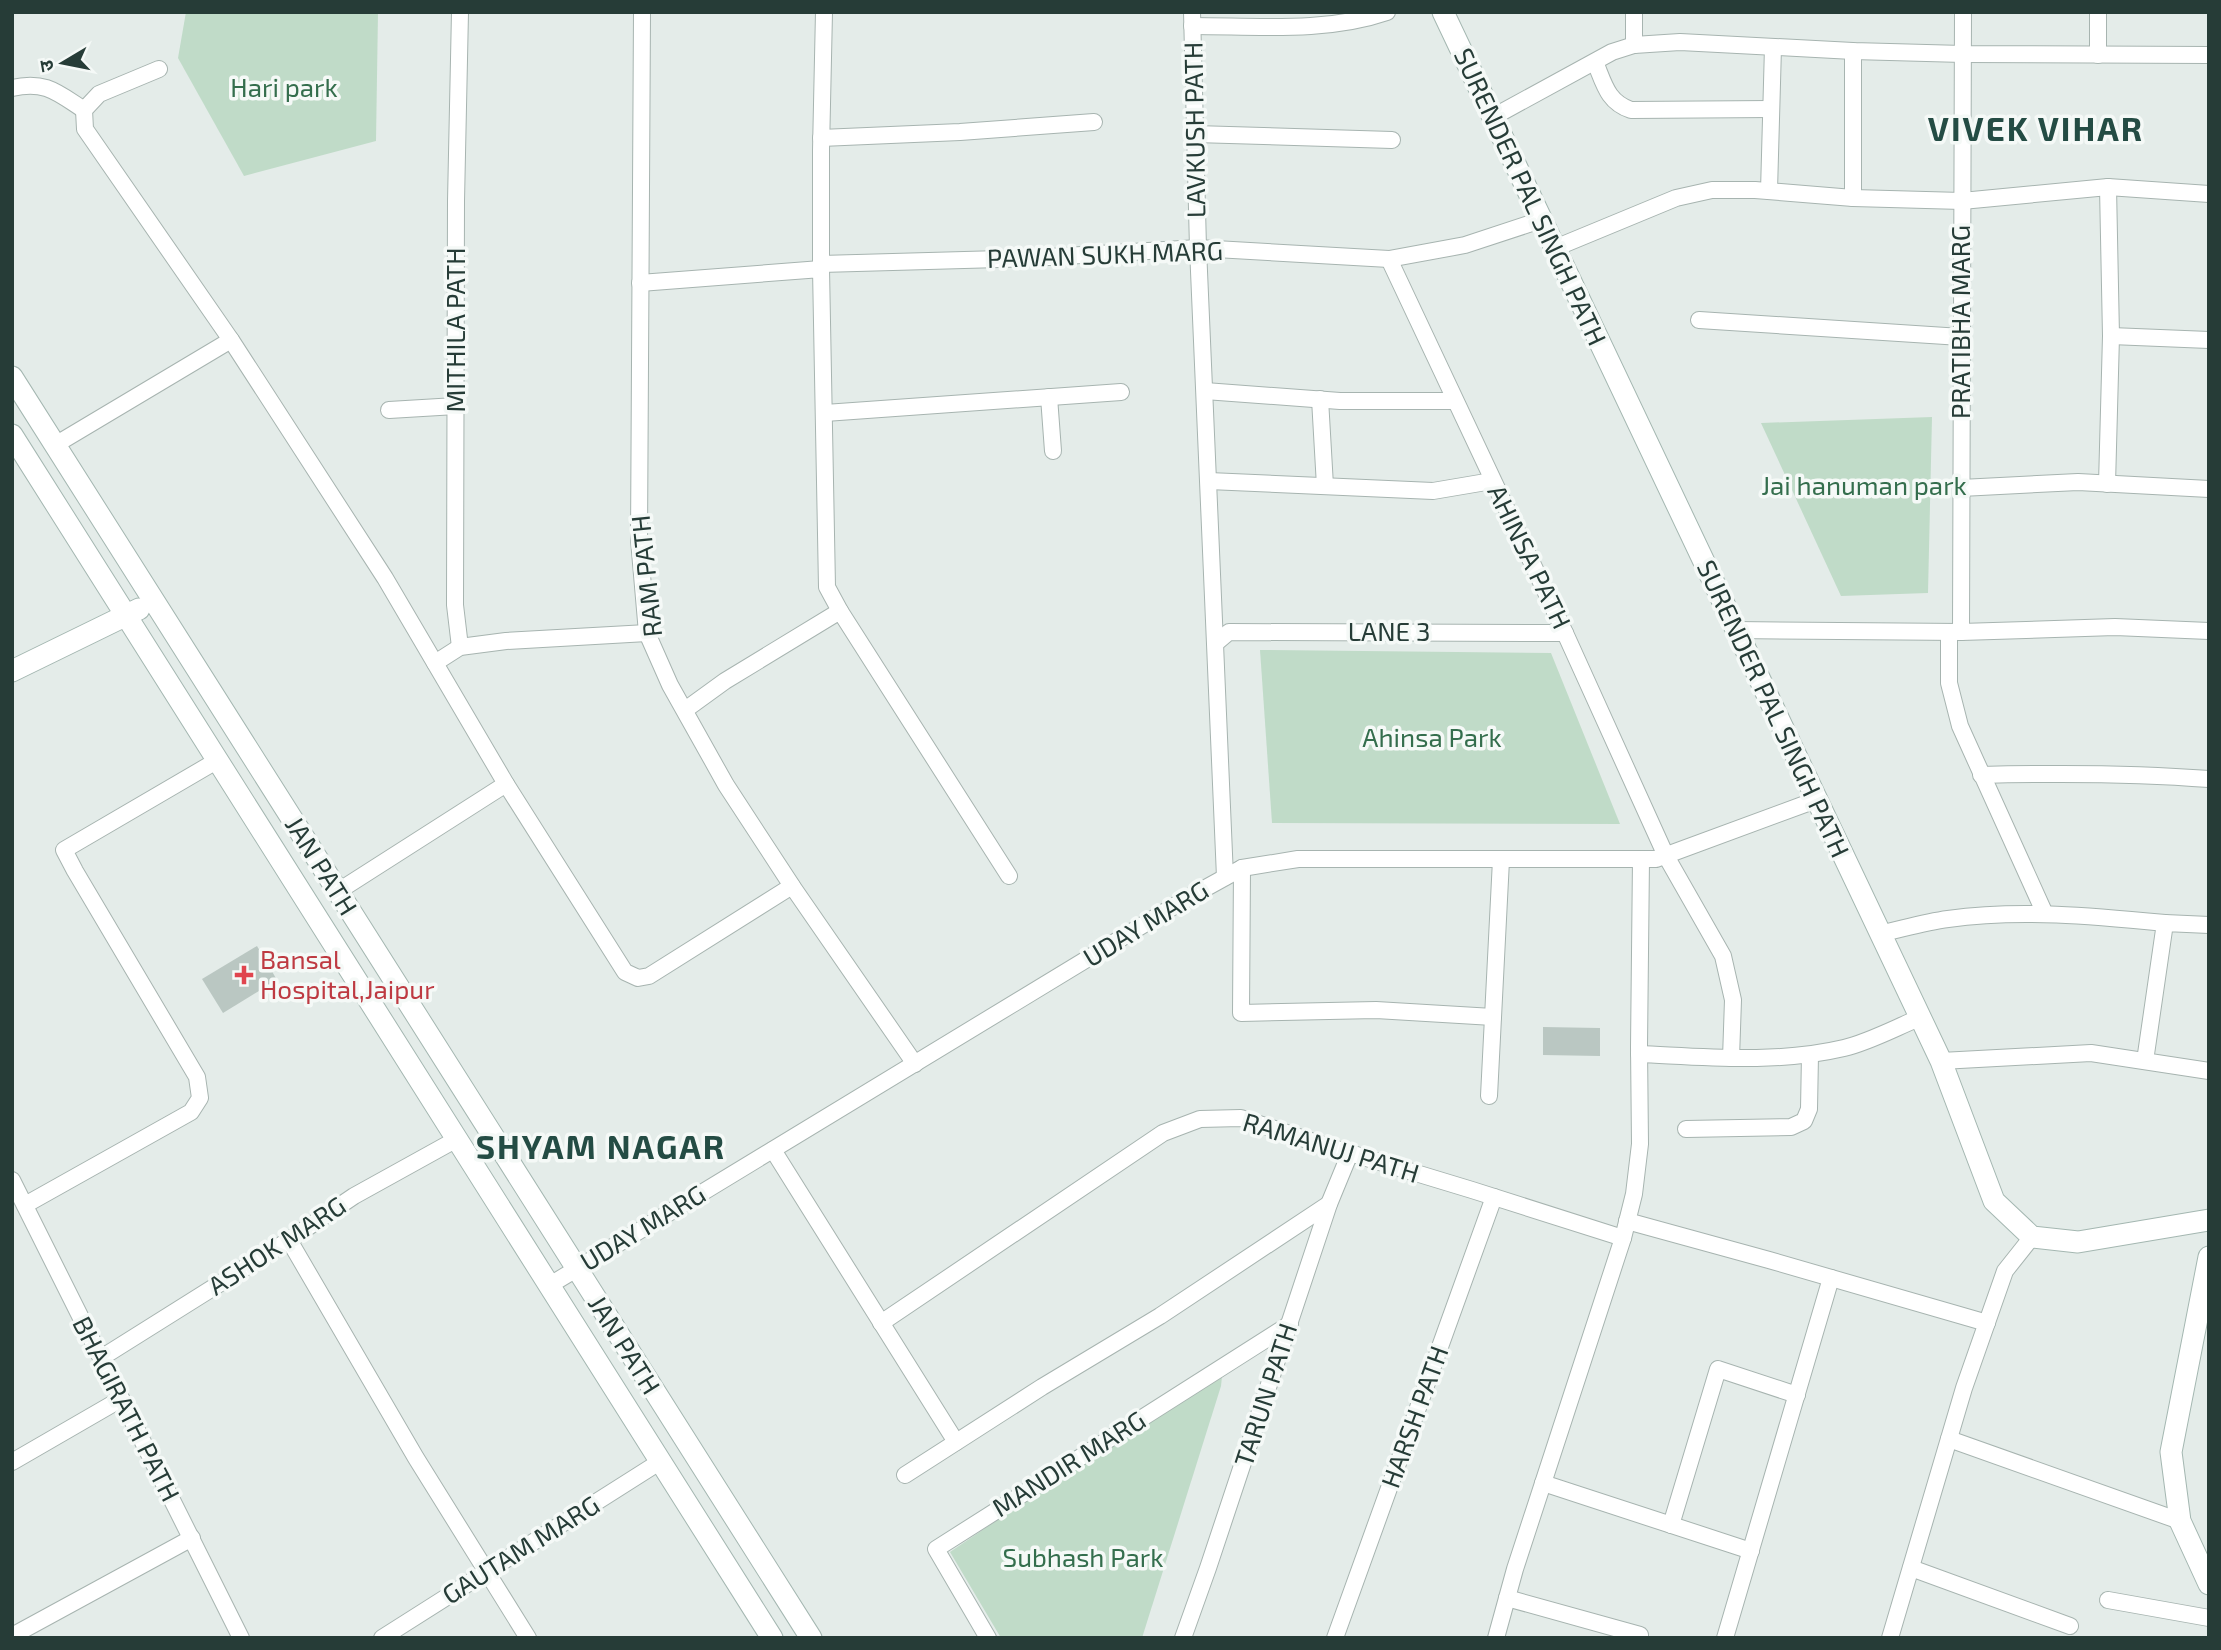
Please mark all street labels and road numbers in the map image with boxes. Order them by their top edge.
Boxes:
street label: LAVKUSH PATH [1176,42,1211,219]
street label: SURENDER PAL SINGH PATH [1449,43,1614,350]
street label: PRATIBHA MARG [1944,225,1975,419]
street label: PAWAN SUKH MARG [986,234,1224,273]
street label: MITHILA PATH [439,247,470,413]
street label: AHINSA PATH [1482,479,1579,633]
street label: RAM PATH [624,514,667,639]
street label: SURENDER PAL SINGH PATH [1692,555,1857,862]
street label: LANE 3 [1348,615,1430,646]
street label: JAN PATH [280,810,365,920]
street label: UDAY MARG [1077,873,1213,972]
street label: RAMANUJ PATH [1240,1105,1423,1188]
street label: UDAY MARG [574,1177,710,1276]
street label: ASHOK MARG [202,1189,351,1301]
street label: JAN PATH [583,1289,668,1399]
street label: BHAGIRATH PATH [67,1311,187,1506]
street label: TARUN PATH [1227,1319,1302,1470]
street label: HARSH PATH [1374,1341,1454,1492]
street label: MANDIR MARG [986,1403,1150,1522]
street label: GAUTAM MARG [436,1488,605,1609]

